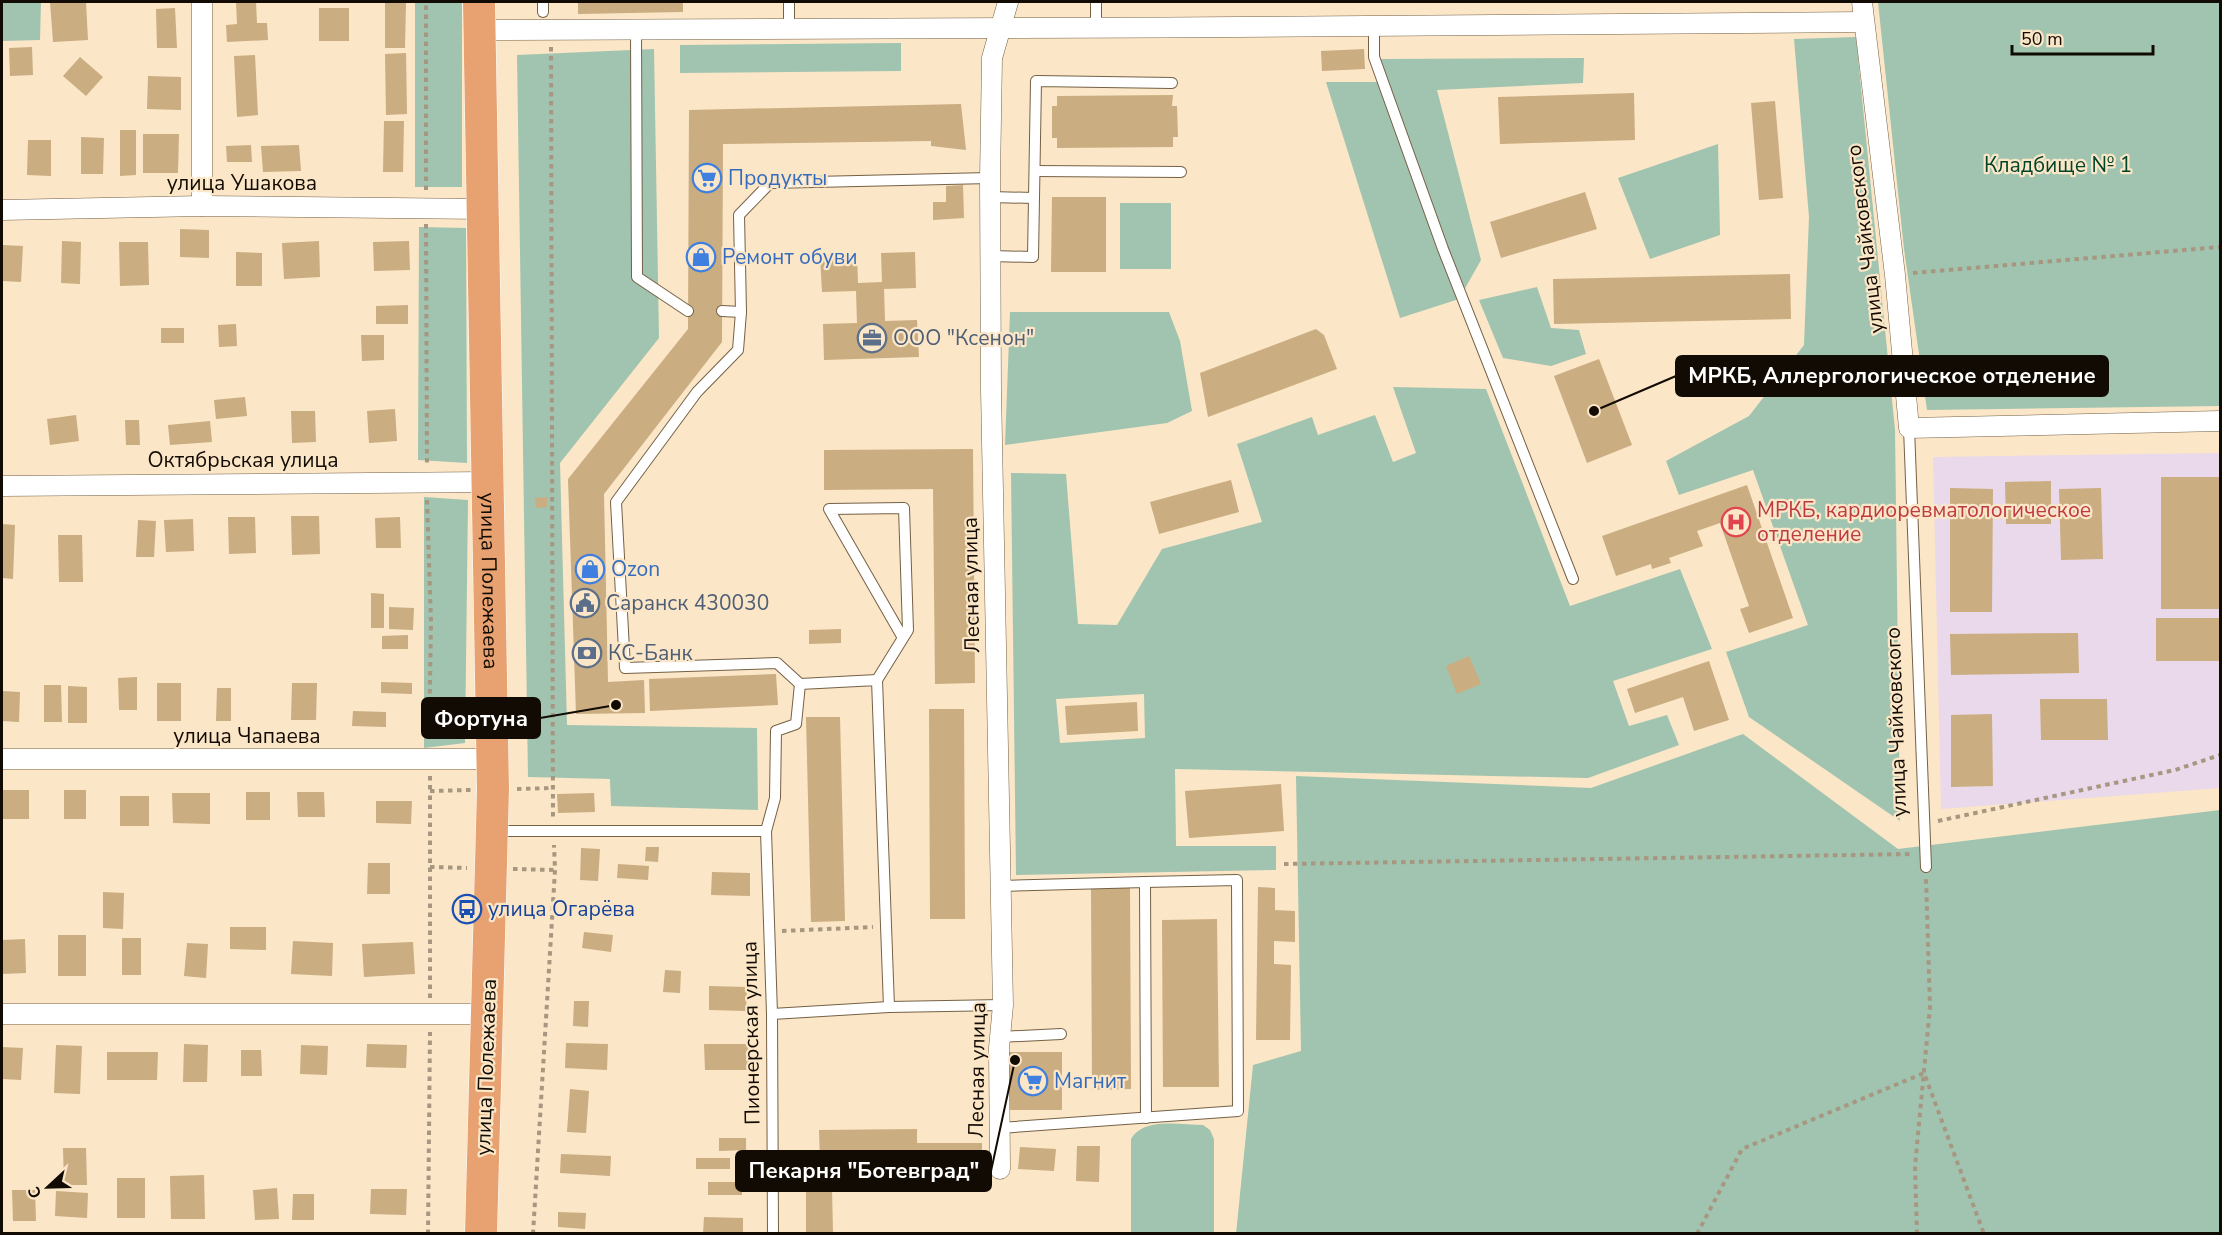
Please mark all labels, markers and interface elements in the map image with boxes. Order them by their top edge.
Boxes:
scale bar [2012,18,2153,56]
text: 50 m [2021,27,2063,51]
street label: улица Чайковского [1840,143,1890,335]
park label: Кладбище № 1 [1984,151,2132,179]
supermarket icon: Продукты [691,162,723,194]
place label: Продукты [728,164,827,192]
street label: улица Ушакова [167,169,317,197]
shop icon: Ремонт обуви [685,241,717,273]
place label: Ремонт обуви [722,243,858,271]
office icon: ООО "Ксенон" [856,322,888,354]
place label: ООО "Ксенон" [893,324,1034,352]
callout: МРКБ, Аллергологическое отделение [1676,356,2108,396]
text: МРКБ, Аллергологическое отделение [1688,361,2096,391]
street label: Октябрьская улица [148,446,339,474]
street label: улица Полежаева [474,492,505,670]
place label: МРКБ, кардиоревматологическое отделение [1757,496,2091,548]
hospital icon: МРКБ, кардиоревматологическое отделение [1720,506,1752,538]
street label: Лесная улица [956,517,986,653]
shop icon: Ozon [574,553,606,585]
place label: Ozon [611,555,660,583]
public building icon: Саранск 430030 [569,587,601,619]
place label: Саранск 430030 [606,589,769,617]
street label: улица Чайковского [1879,627,1913,817]
bank icon: КС-Банк [571,637,603,669]
place label: КС-Банк [608,639,694,667]
callout: Фортуна [422,698,540,738]
text: Фортуна [434,704,528,734]
street label: улица Чапаева [173,722,321,750]
bus stop icon: улица Огарёва [451,893,483,925]
place label: улица Огарёва [488,895,635,923]
street label: Пионерская улица [735,941,767,1125]
street label: улица Полежаева [469,978,503,1156]
street label: Лесная улица [962,1002,992,1138]
supermarket icon: Магнит [1017,1065,1049,1097]
place label: Магнит [1054,1067,1127,1095]
callout: Пекарня "Ботевград" [736,1151,991,1191]
text: Пекарня "Ботевград" [749,1156,979,1186]
north arrow [18,1157,78,1217]
text: С [23,1183,47,1201]

